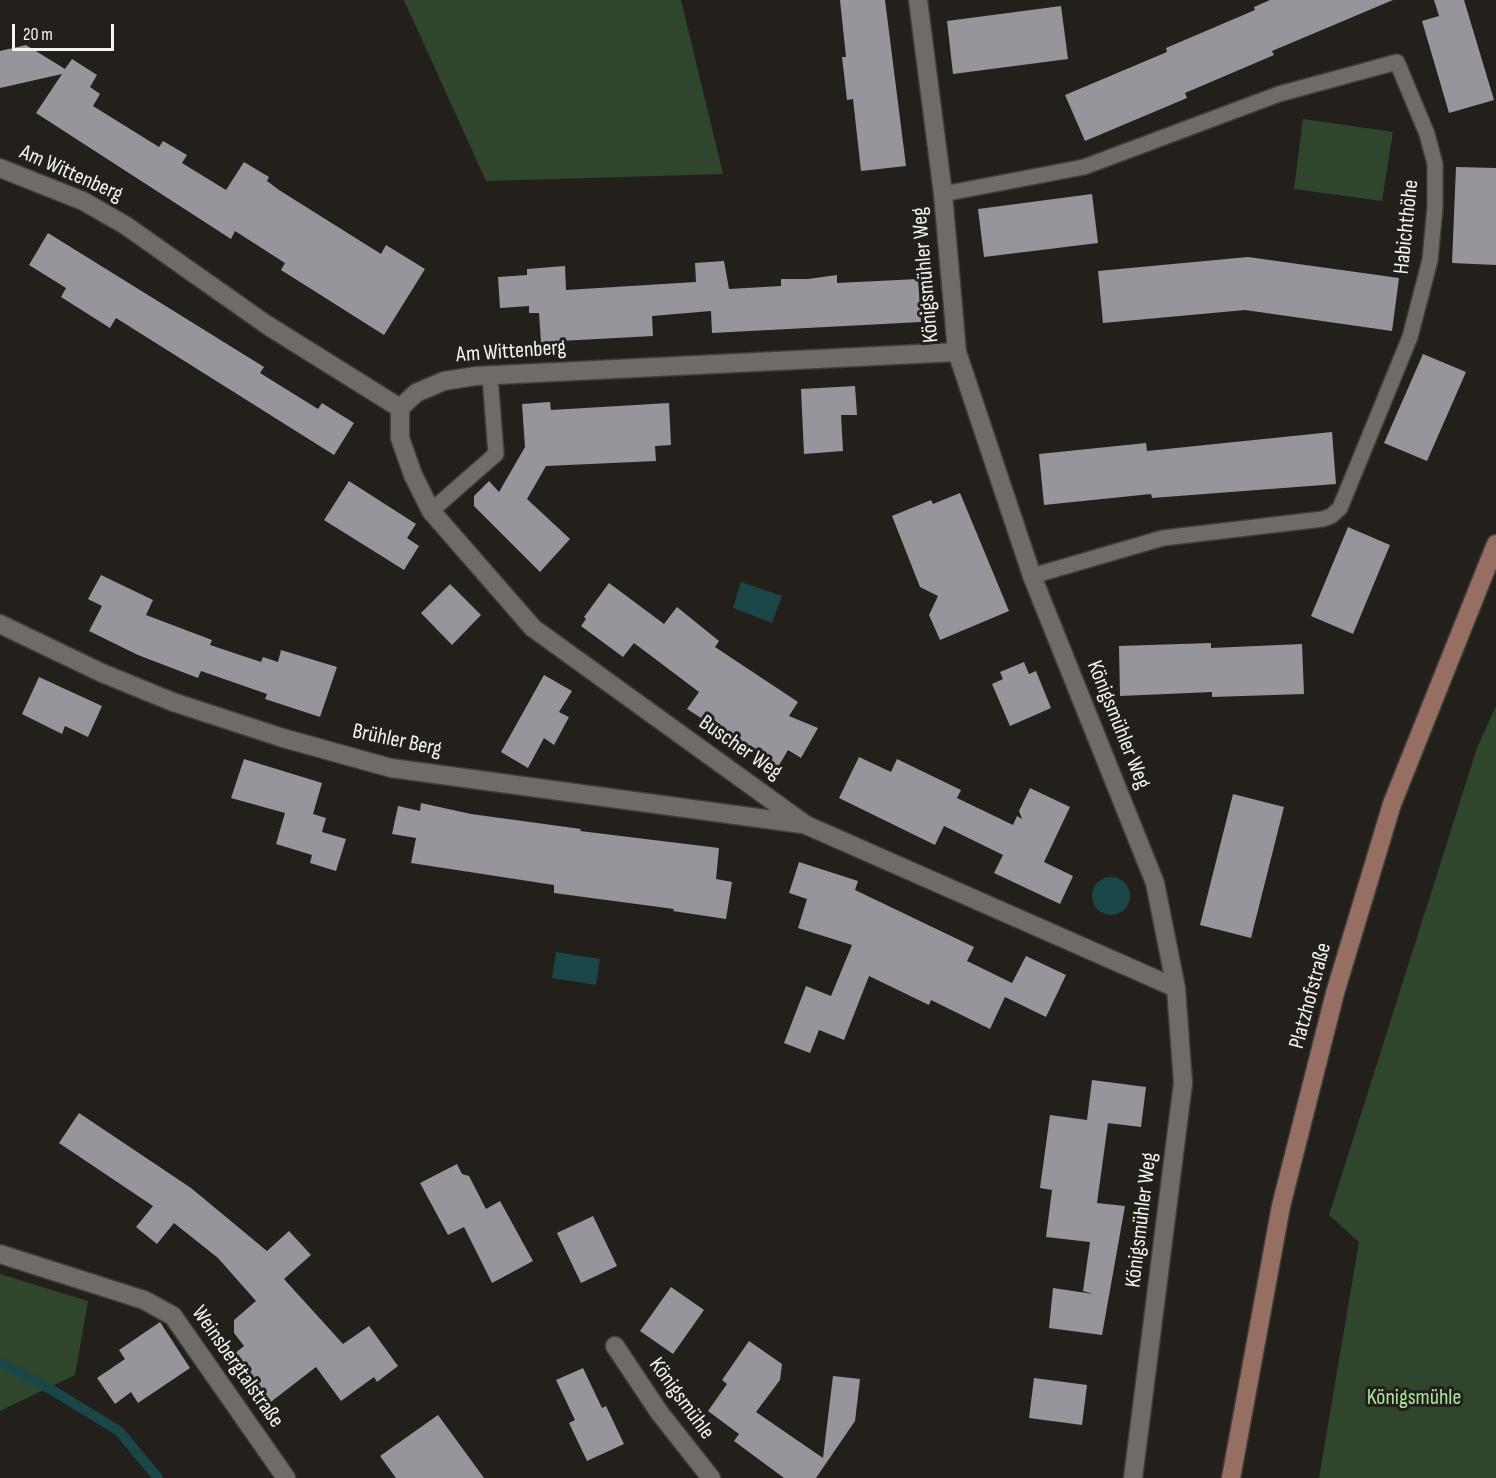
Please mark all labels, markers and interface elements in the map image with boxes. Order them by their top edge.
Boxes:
scale bar [15,12,117,50]
text: 20 m [23,24,53,45]
street label: Am Wittenberg [15,140,127,208]
street label: Habichthöhe [1389,179,1425,275]
street label: Königsmühler Weg [907,206,945,344]
street label: Am Wittenberg [455,335,567,369]
street label: Königsmühler Weg [1080,657,1156,793]
street label: Buscher Weg [693,710,787,786]
street label: Brühler Berg [350,719,444,763]
street label: Platzhofstraße [1284,940,1338,1052]
street label: Königsmühler Weg [1121,1151,1163,1289]
street label: Weinsbergtalstraße [185,1301,289,1433]
street label: Königsmühle [643,1353,719,1445]
park label: Königsmühle [1367,1385,1461,1411]

